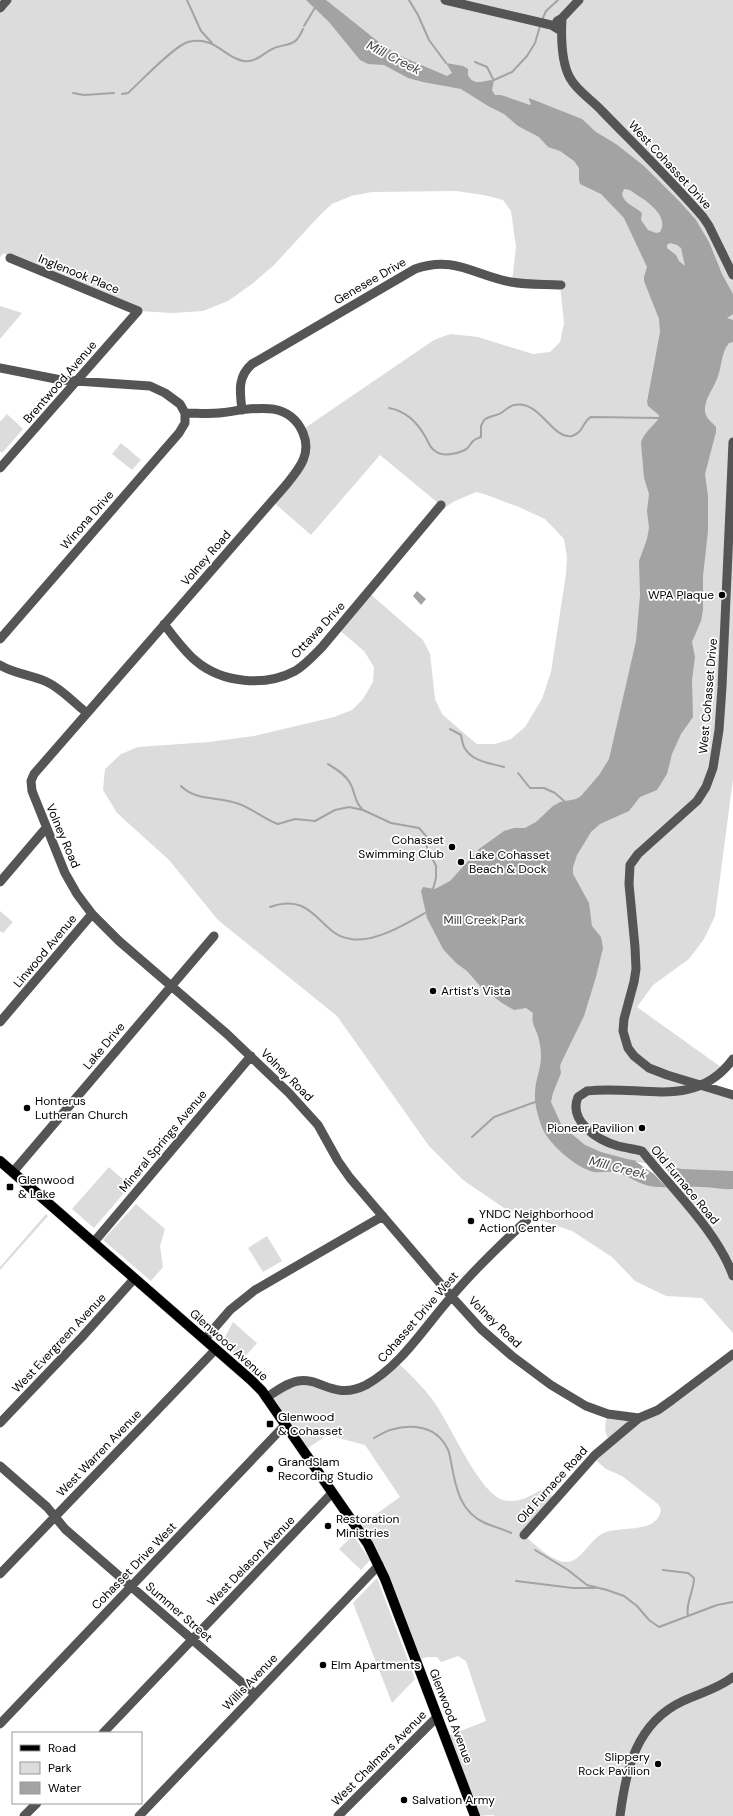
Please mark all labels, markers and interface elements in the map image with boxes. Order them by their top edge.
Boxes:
water label: Mill Creek [364,36,424,79]
street label: West Cohasset Drive [625,117,715,213]
street label: Inglenook Place [36,250,122,298]
street label: Genesee Drive [331,254,409,308]
street label: Brentwood Avenue [20,337,100,427]
street label: Winona Drive [57,487,117,553]
street label: Volney Road [178,527,234,589]
place label: WPA Plaque [648,587,714,603]
marker: WPA Plaque [717,590,727,600]
street label: Ottawa Drive [288,598,349,662]
street label: West Cohasset Drive [695,638,721,754]
street label: Volney Road [42,801,84,871]
place label: Cohasset Swimming Club [358,832,444,862]
marker: Cohasset Swimming Club [447,842,457,852]
place label: Lake Cohasset Beach & Dock [469,847,550,877]
marker: Lake Cohasset Beach & Dock [456,857,466,867]
street label: Linwood Avenue [10,911,80,991]
park label: Mill Creek Park [444,912,524,928]
place label: Artist's Vista [441,983,510,999]
marker: Artist's Vista [428,986,438,996]
street label: Lake Drive [80,1019,129,1073]
street label: Volney Road [257,1045,317,1105]
street label: Mineral Springs Avenue [115,1086,211,1196]
place label: Honterus Lutheran Church [35,1093,128,1123]
marker: Honterus Lutheran Church [22,1103,32,1113]
place label: Pioneer Pavilion [547,1120,634,1136]
marker: Pioneer Pavilion [637,1123,647,1133]
street label: Old Furnace Road [647,1142,723,1228]
water label: Mill Creek [587,1152,649,1183]
place label: Glenwood & Lake [18,1172,74,1202]
marker: Glenwood & Lake [5,1182,15,1192]
place label: YNDC Neighborhood Action Center [479,1206,594,1236]
marker: YNDC Neighborhood Action Center [466,1216,476,1226]
street label: Cohasset Drive West [374,1268,462,1366]
street label: West Evergreen Avenue [9,1290,110,1396]
street label: Volney Road [465,1293,525,1351]
street label: Glenwood Avenue [186,1306,272,1385]
street label: West Warren Avenue [53,1406,145,1500]
place label: Glenwood & Cohasset [278,1409,343,1439]
marker: Glenwood & Cohasset [265,1419,275,1429]
street label: Old Furnace Road [513,1443,591,1527]
place label: GrandSlam Recording Studio [278,1454,373,1484]
marker: GrandSlam Recording Studio [265,1464,275,1474]
place label: Restoration Ministries [336,1511,399,1541]
street label: West Delason Avenue [204,1512,298,1610]
street label: Cohasset Drive West [88,1519,180,1613]
marker: Restoration Ministries [323,1521,333,1531]
street label: Summer Street [142,1579,216,1646]
street label: Willis Avenue [219,1650,281,1714]
place label: Elm Apartments [331,1657,421,1673]
marker: Elm Apartments [318,1660,328,1670]
street label: Glenwood Avenue [426,1666,476,1766]
street label: West Chalmers Avenue [328,1707,430,1809]
legend [12,1732,142,1804]
text: Road [48,1740,76,1756]
place label: Slippery Rock Pavilion [578,1749,650,1779]
marker: Slippery Rock Pavilion [653,1759,663,1769]
text: Park [48,1760,72,1776]
text: Water [48,1780,82,1796]
place label: Salvation Army [412,1792,495,1808]
marker: Salvation Army [399,1795,409,1805]

